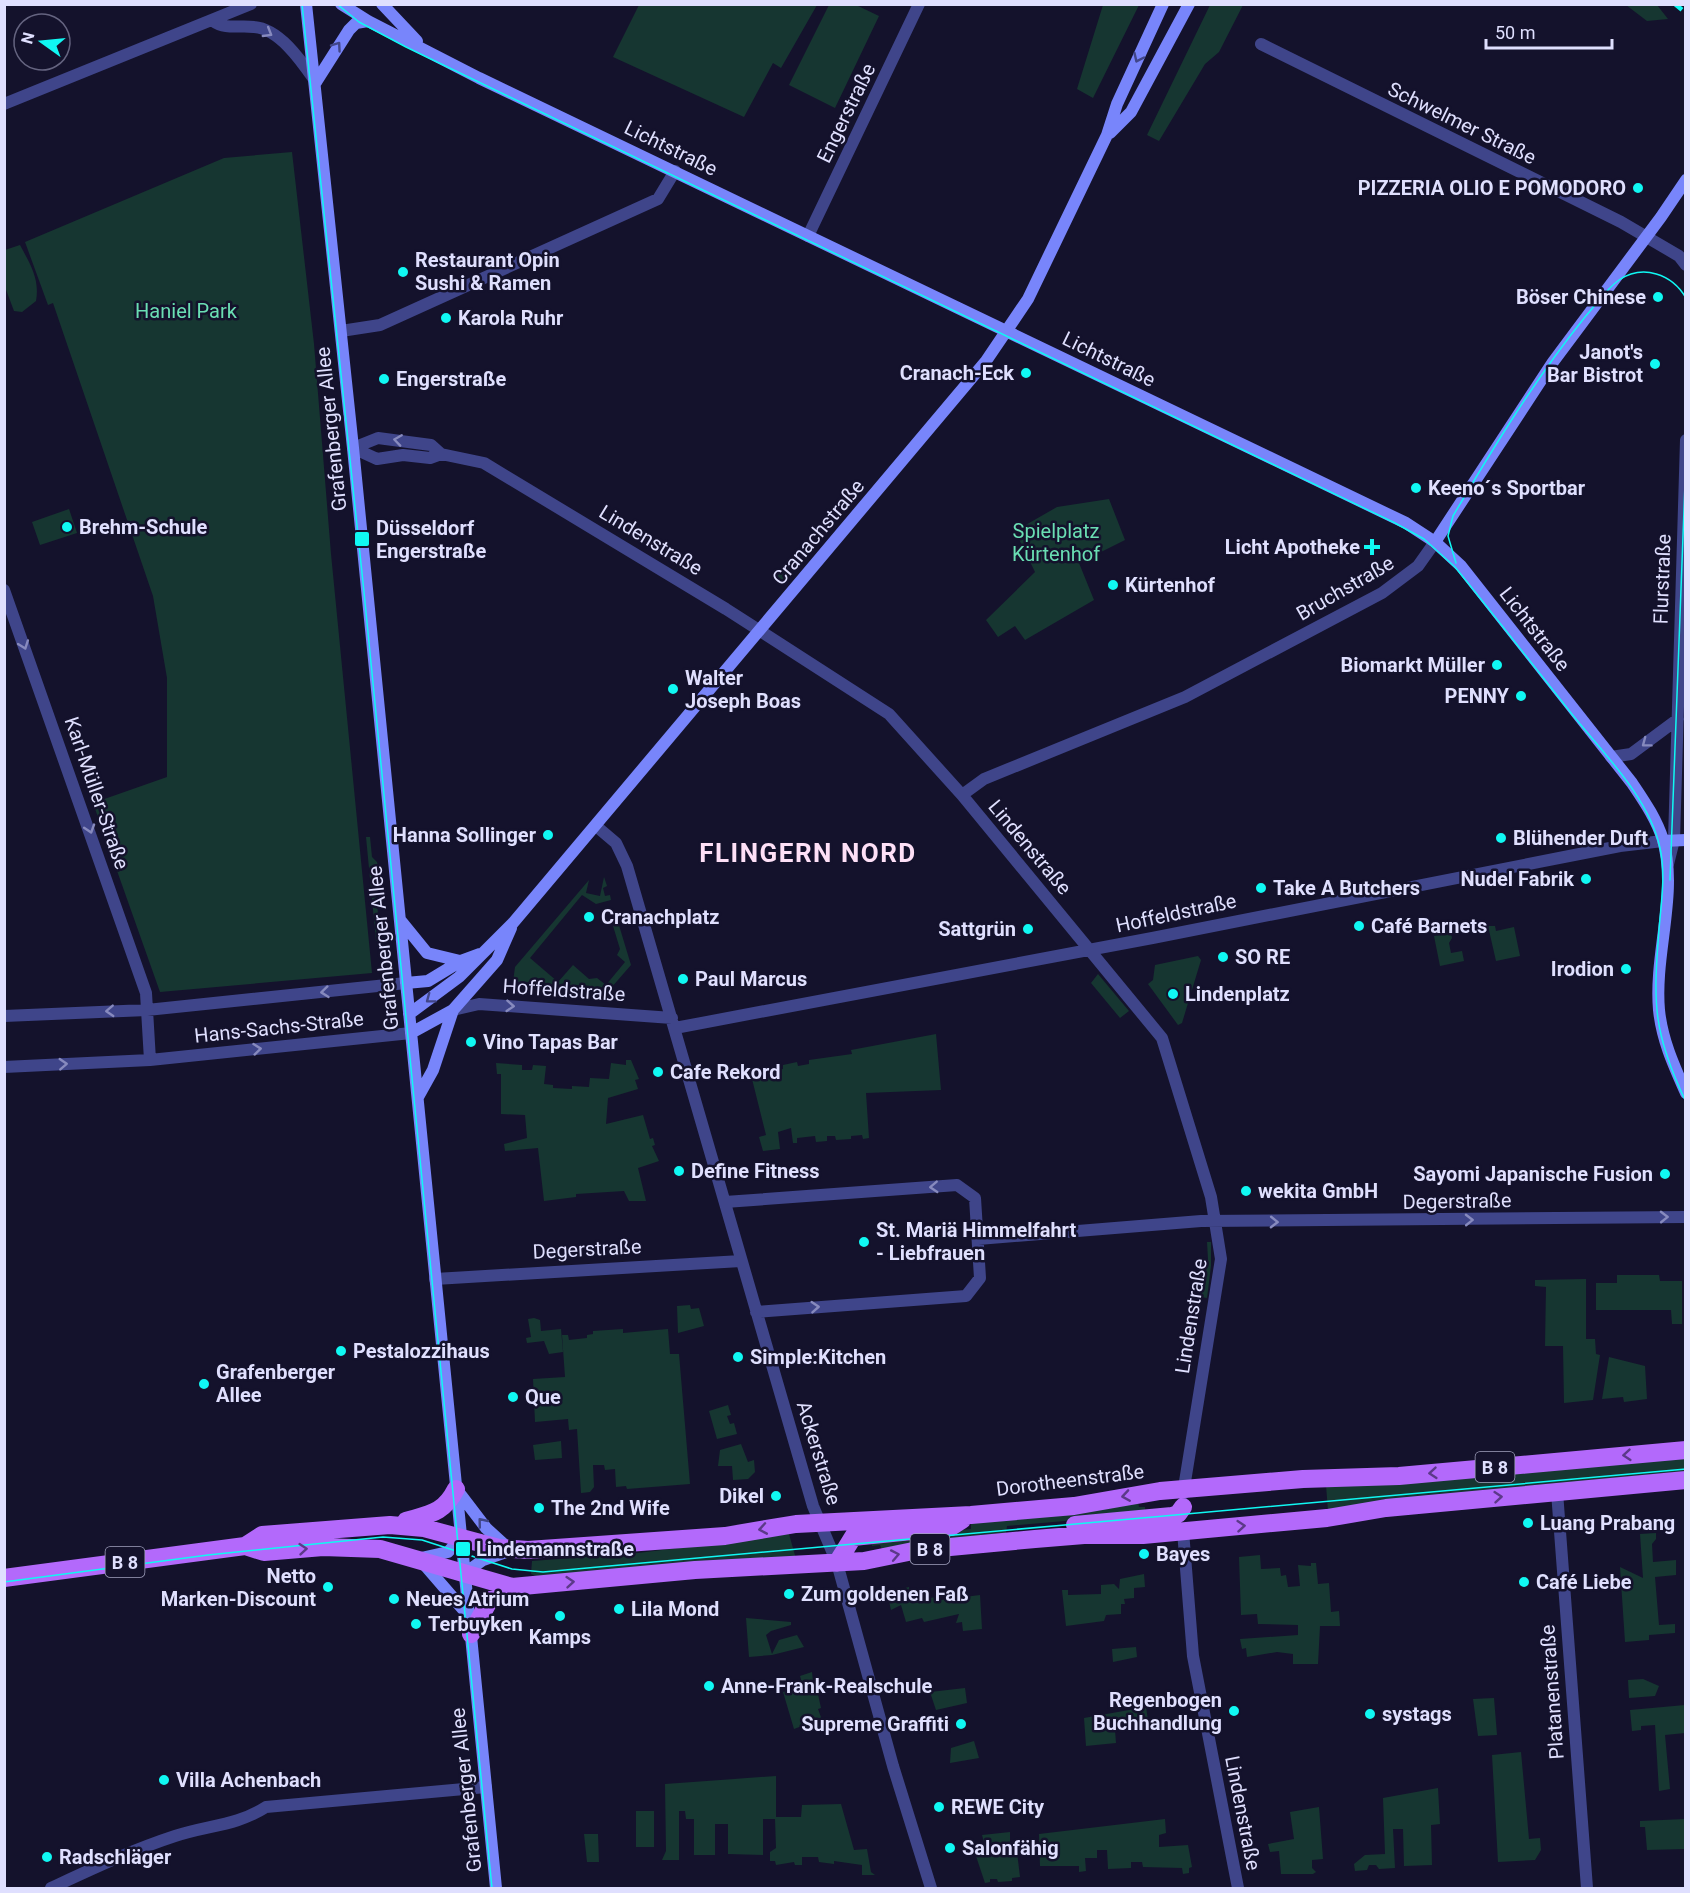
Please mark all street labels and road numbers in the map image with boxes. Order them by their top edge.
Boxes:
street label: Engerstraße [812,59,880,167]
street label: Schwelmer Straße [1384,77,1540,169]
street label: Lichtstraße [621,115,721,181]
street label: Lichtstraße [1059,326,1159,392]
street label: Grafenberger Allee [310,346,352,512]
street label: Cranachstraße [767,474,869,590]
street label: Lindenstraße [595,500,707,580]
street label: Flurstraße [1648,533,1676,625]
street label: Bruchstraße [1292,551,1398,625]
street label: Lichtstraße [1495,582,1575,676]
street label: Karl-Müller-Straße [60,713,134,873]
street label: Lindenstraße [983,795,1077,899]
street label: Grafenberger Allee [362,865,404,1031]
street label: Hoffeldstraße [1113,889,1239,937]
street label: Hoffeldstraße [502,974,626,1006]
street label: Hans-Sachs-Straße [193,1006,365,1048]
street label: Degerstraße [1402,1188,1512,1214]
street label: Degerstraße [532,1234,642,1264]
street label: Lindenstraße [1170,1257,1212,1375]
street label: Ackerstraße [792,1398,846,1508]
road number: B 8 [1476,1452,1514,1482]
street label: Dorotheenstraße [995,1459,1145,1501]
road number: B 8 [910,1534,950,1564]
road number: B 8 [106,1547,144,1577]
street label: Platanenstraße [1535,1624,1569,1760]
street label: Grafenberger Allee [445,1707,487,1873]
street label: Lindenstraße [1220,1754,1266,1872]

